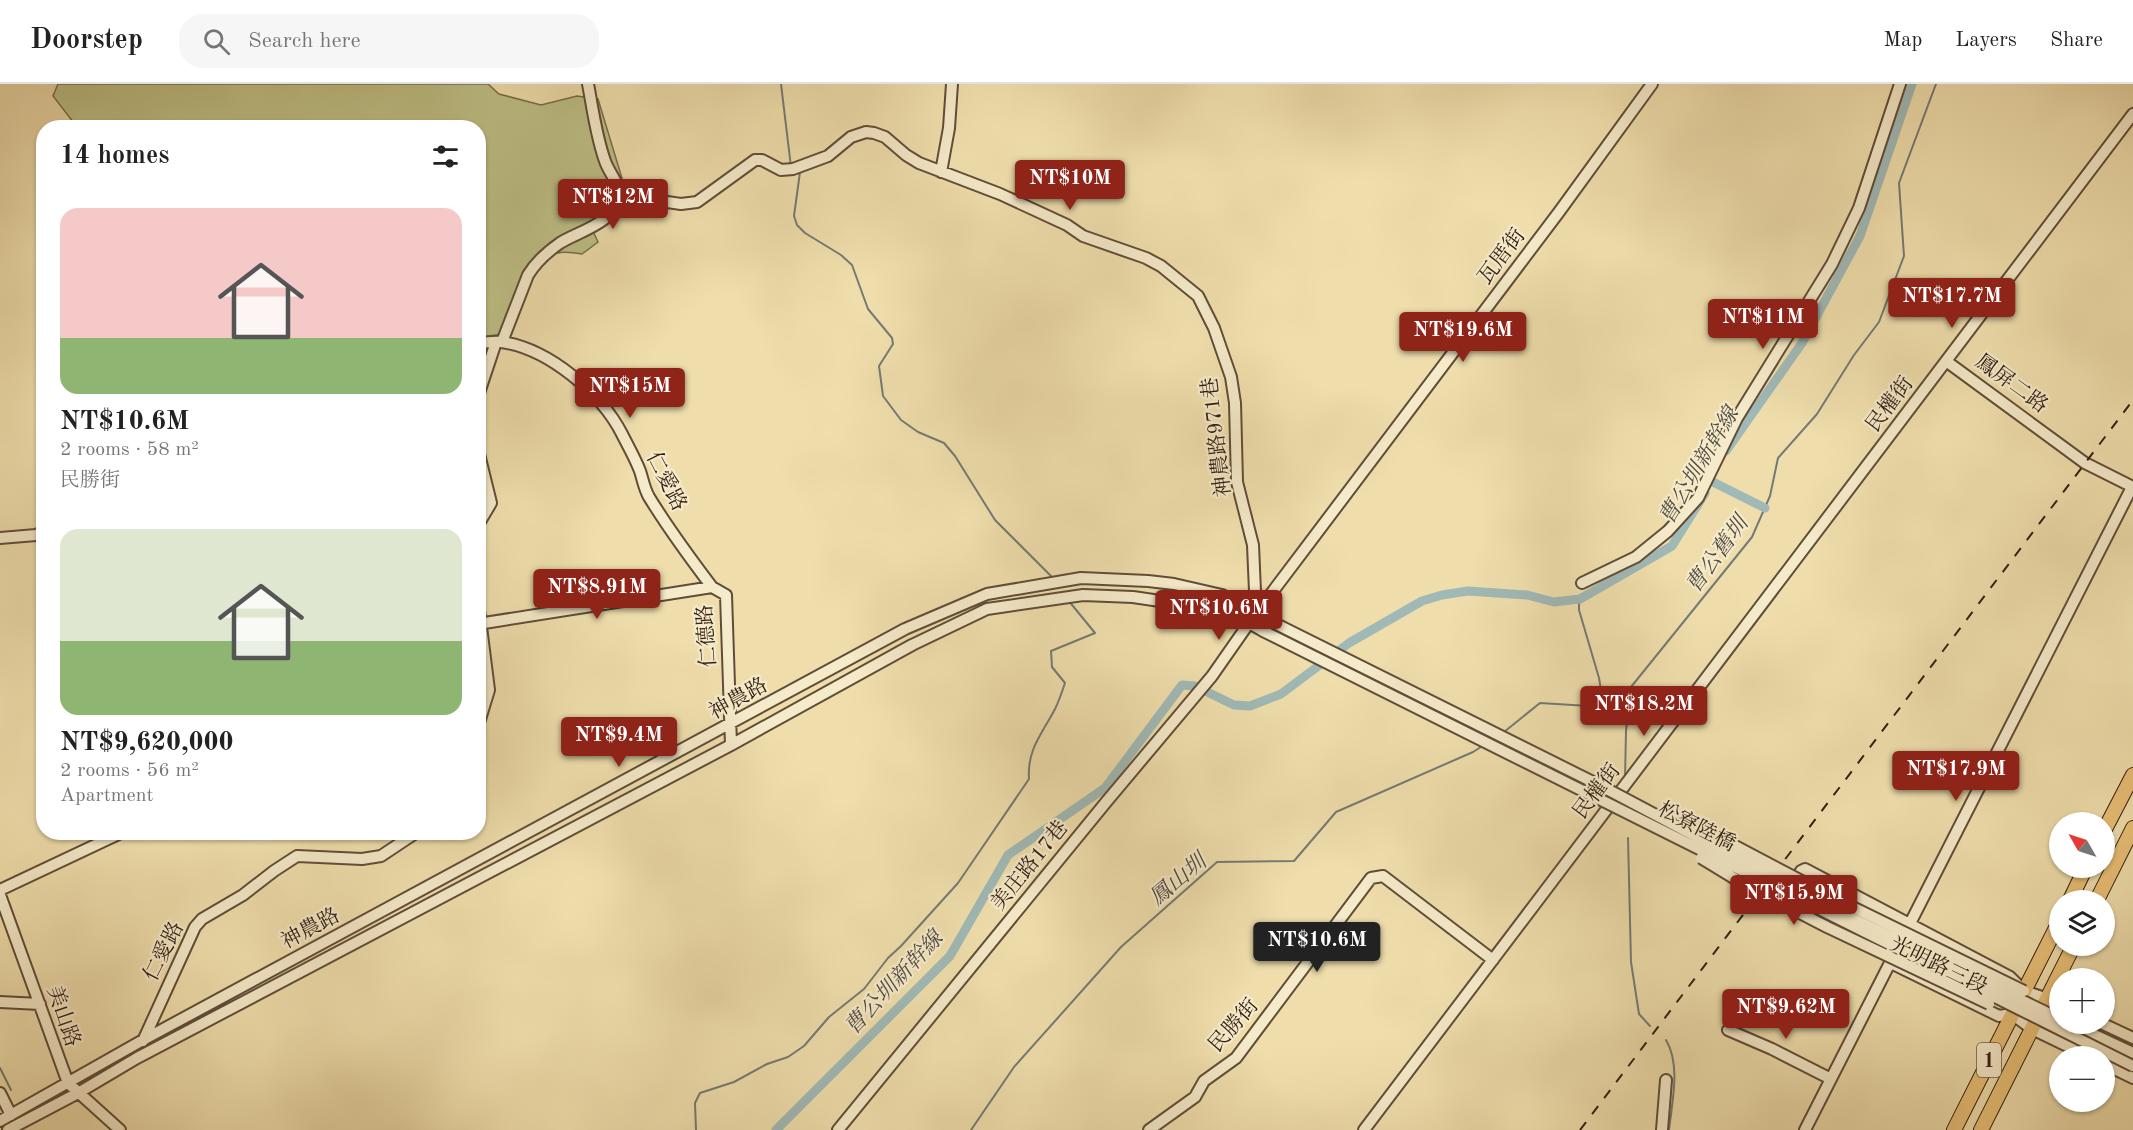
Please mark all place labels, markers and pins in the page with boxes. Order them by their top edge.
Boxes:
pin: NT$10M [1021,160,1119,211]
pin: NT$12M [564,179,662,230]
pin: NT$17.7M [1890,278,2014,329]
pin: NT$11M [1714,299,1812,350]
pin: NT$19.6M [1401,312,1525,363]
pin: NT$15M [581,368,679,419]
pin: NT$8.91M [535,569,659,620]
pin: NT$10.6M [1157,590,1281,641]
pin: NT$18.2M [1582,686,1706,737]
pin: NT$9.4M [564,717,674,768]
pin: NT$17.9M [1894,751,2018,802]
pin: NT$15.9M [1732,875,1856,926]
pin: NT$10.6M [1255,922,1379,973]
pin: NT$9.62M [1724,989,1848,1040]

